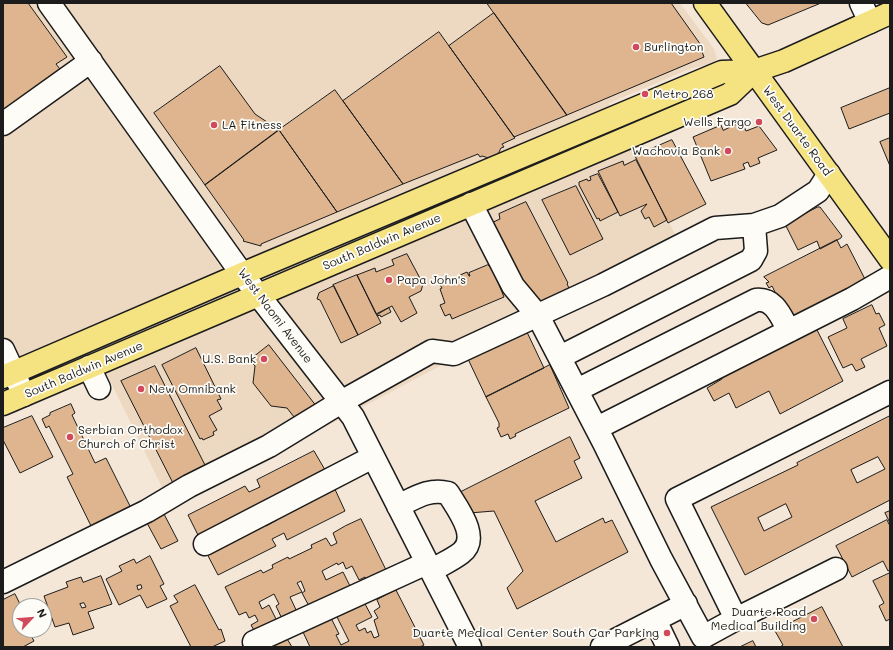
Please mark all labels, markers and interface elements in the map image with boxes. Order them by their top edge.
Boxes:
place label: Burlington [644,40,703,54]
marker: Burlington [631,42,641,52]
street label: West Duarte Road [760,83,834,179]
place label: Metro 268 [653,87,713,101]
marker: Metro 268 [640,89,650,99]
place label: Wells Fargo [683,115,751,129]
marker: Wells Fargo [754,117,764,127]
place label: LA Fitness [222,118,282,132]
marker: LA Fitness [209,120,219,130]
place label: Wachovia Bank [632,144,720,158]
marker: Wachovia Bank [723,146,733,156]
street label: South Baldwin Avenue [321,211,443,273]
street label: West Naomi Avenue [235,266,315,366]
place label: Papa John's [397,273,466,287]
marker: Papa John's [384,275,394,285]
street label: South Baldwin Avenue [23,339,145,401]
place label: U.S. Bank [202,352,256,366]
marker: U.S. Bank [259,354,269,364]
place label: New Omnibank [149,382,236,396]
marker: New Omnibank [136,384,146,394]
place label: Serbian Orthodox Church of Christ [78,423,183,451]
marker: Serbian Orthodox Church of Christ [65,432,75,442]
north arrow [12,598,52,638]
place label: Duarte Road Medical Building [711,605,806,633]
text: N [34,606,51,620]
marker: Duarte Road Medical Building [809,614,819,624]
place label: Duarte Medical Center South Car Parking [413,626,659,640]
marker: Duarte Medical Center South Car Parking [662,628,672,638]

